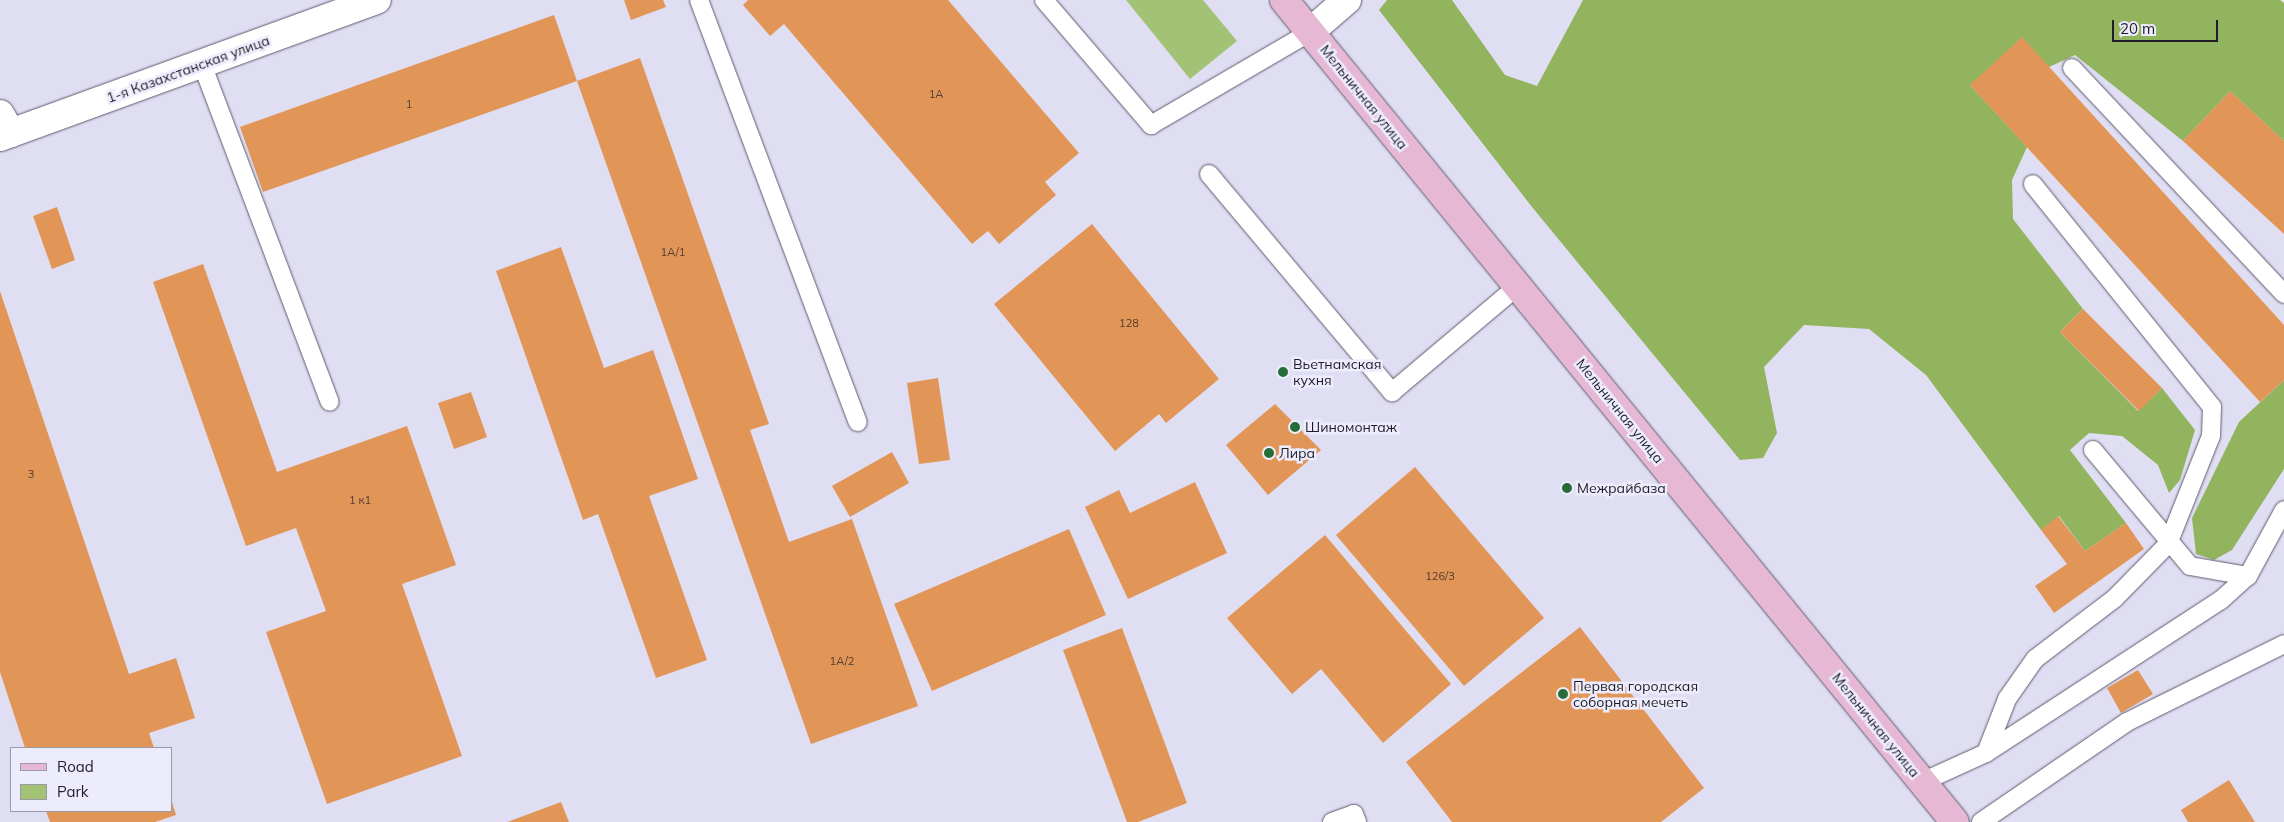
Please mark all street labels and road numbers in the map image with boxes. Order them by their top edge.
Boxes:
street label: 1-я Казахстанская улица [104,32,272,106]
street label: Мельничная улица [1317,41,1411,153]
street label: Мельничная улица [1573,355,1667,467]
street label: Мельничная улица [1829,669,1923,781]

